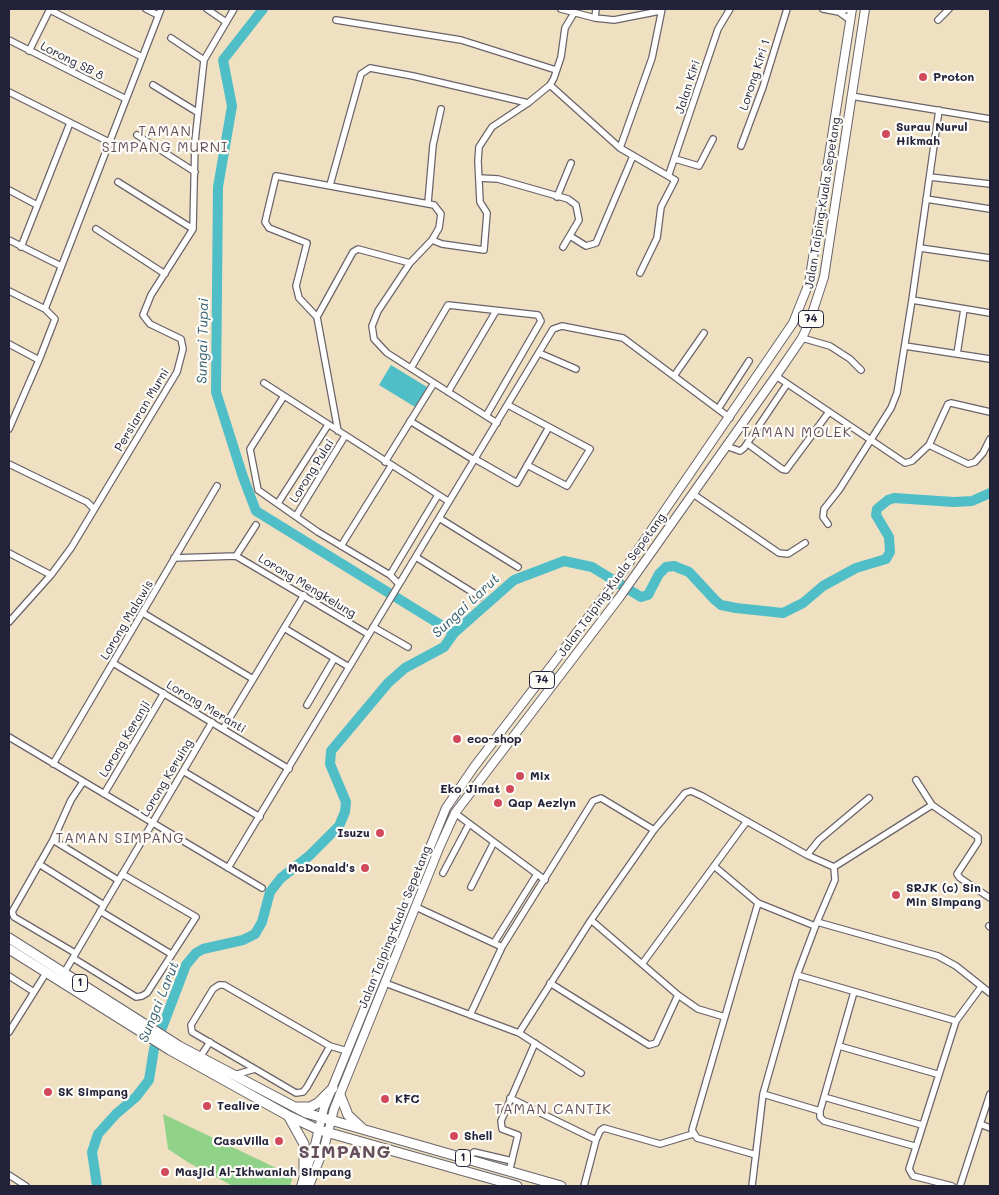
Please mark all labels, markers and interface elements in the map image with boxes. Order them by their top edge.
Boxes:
street label: Lorong Kiri 1 [737,38,773,112]
street label: Lorong SB 8 [38,39,106,83]
street label: Jalan Kiri [673,58,703,116]
place label: Proton [933,70,974,84]
marker: Proton [917,71,929,83]
street label: Jalan Taiping-Kuala Sepetang [802,116,844,290]
place label: Surau Nurul Hikmah [896,120,968,148]
district label: TAMAN SIMPANG MURNI [100,124,230,156]
marker: Surau Nurul Hikmah [880,128,892,140]
water label: Sungai Tupai [194,298,212,384]
road number: 74 [798,310,824,328]
street label: Persiaran Murni [112,366,172,454]
district label: TAMAN MOLEK [740,425,854,441]
street label: Lorong Pulai [287,437,337,505]
street label: Jalan Taiping-Kuala Sepetang [555,511,669,659]
street label: Lorong Mengkelung [255,551,359,621]
water label: Sungai Larut [429,571,503,641]
street label: Lorong Malawis [98,578,156,662]
road number: 74 [530,672,554,688]
street label: Lorong Meranti [164,678,248,736]
street label: Lorong Keranji [97,698,153,780]
place label: eco-shop [467,732,522,746]
marker: eco-shop [451,733,463,745]
street label: Lorong Keruing [138,736,196,820]
place label: Mix [530,769,550,783]
marker: Mix [514,770,526,782]
place label: Eko Jimat [440,782,500,796]
marker: Eko Jimat [504,783,516,795]
place label: Qap Aezlyn [508,796,576,810]
marker: Qap Aezlyn [492,797,504,809]
place label: Isuzu [337,826,370,840]
marker: Isuzu [374,827,386,839]
district label: TAMAN SIMPANG [54,831,186,847]
street label: Jalan Taiping-Kuala Sepetang [356,844,434,1010]
place label: McDonald's [288,861,355,875]
marker: McDonald's [359,862,371,874]
place label: SRJK (c) Sin Min Simpang [906,881,981,909]
marker: SRJK (c) Sin Min Simpang [890,889,902,901]
water label: Sungai Larut [135,959,183,1045]
road number: 1 [72,974,88,991]
place label: SK Simpang [58,1085,128,1099]
marker: SK Simpang [42,1086,54,1098]
place label: KFC [395,1092,419,1106]
marker: KFC [379,1093,391,1105]
place label: Tealive [217,1099,260,1113]
marker: Tealive [201,1100,213,1112]
district label: TAMAN CANTIK [493,1102,613,1118]
place label: Shell [464,1129,492,1143]
marker: Shell [448,1130,460,1142]
place label: CasaVilla [213,1134,269,1148]
marker: CasaVilla [273,1135,285,1147]
district label: SIMPANG [298,1141,392,1163]
road number: 1 [456,1150,470,1166]
place label: Masjid Al-Ikhwaniah Simpang [175,1165,351,1179]
marker: Masjid Al-Ikhwaniah Simpang [159,1166,171,1178]

